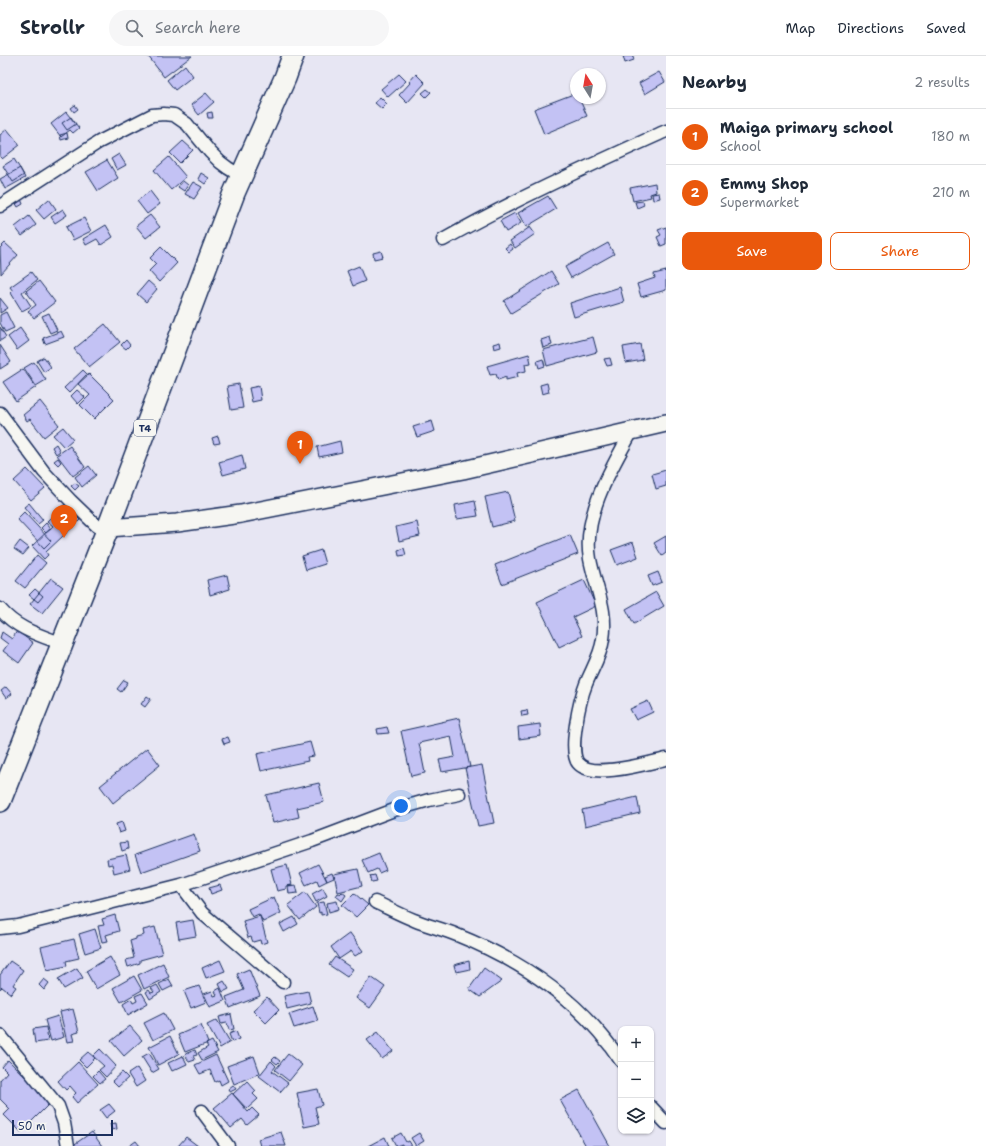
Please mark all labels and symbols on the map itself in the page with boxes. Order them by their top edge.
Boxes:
north arrow [570,68,606,104]
road number: T4 [134,420,156,436]
pin: 1 [287,431,313,464]
pin: 2 [51,505,77,538]
your location [391,796,411,816]
scale bar [12,1118,113,1137]

